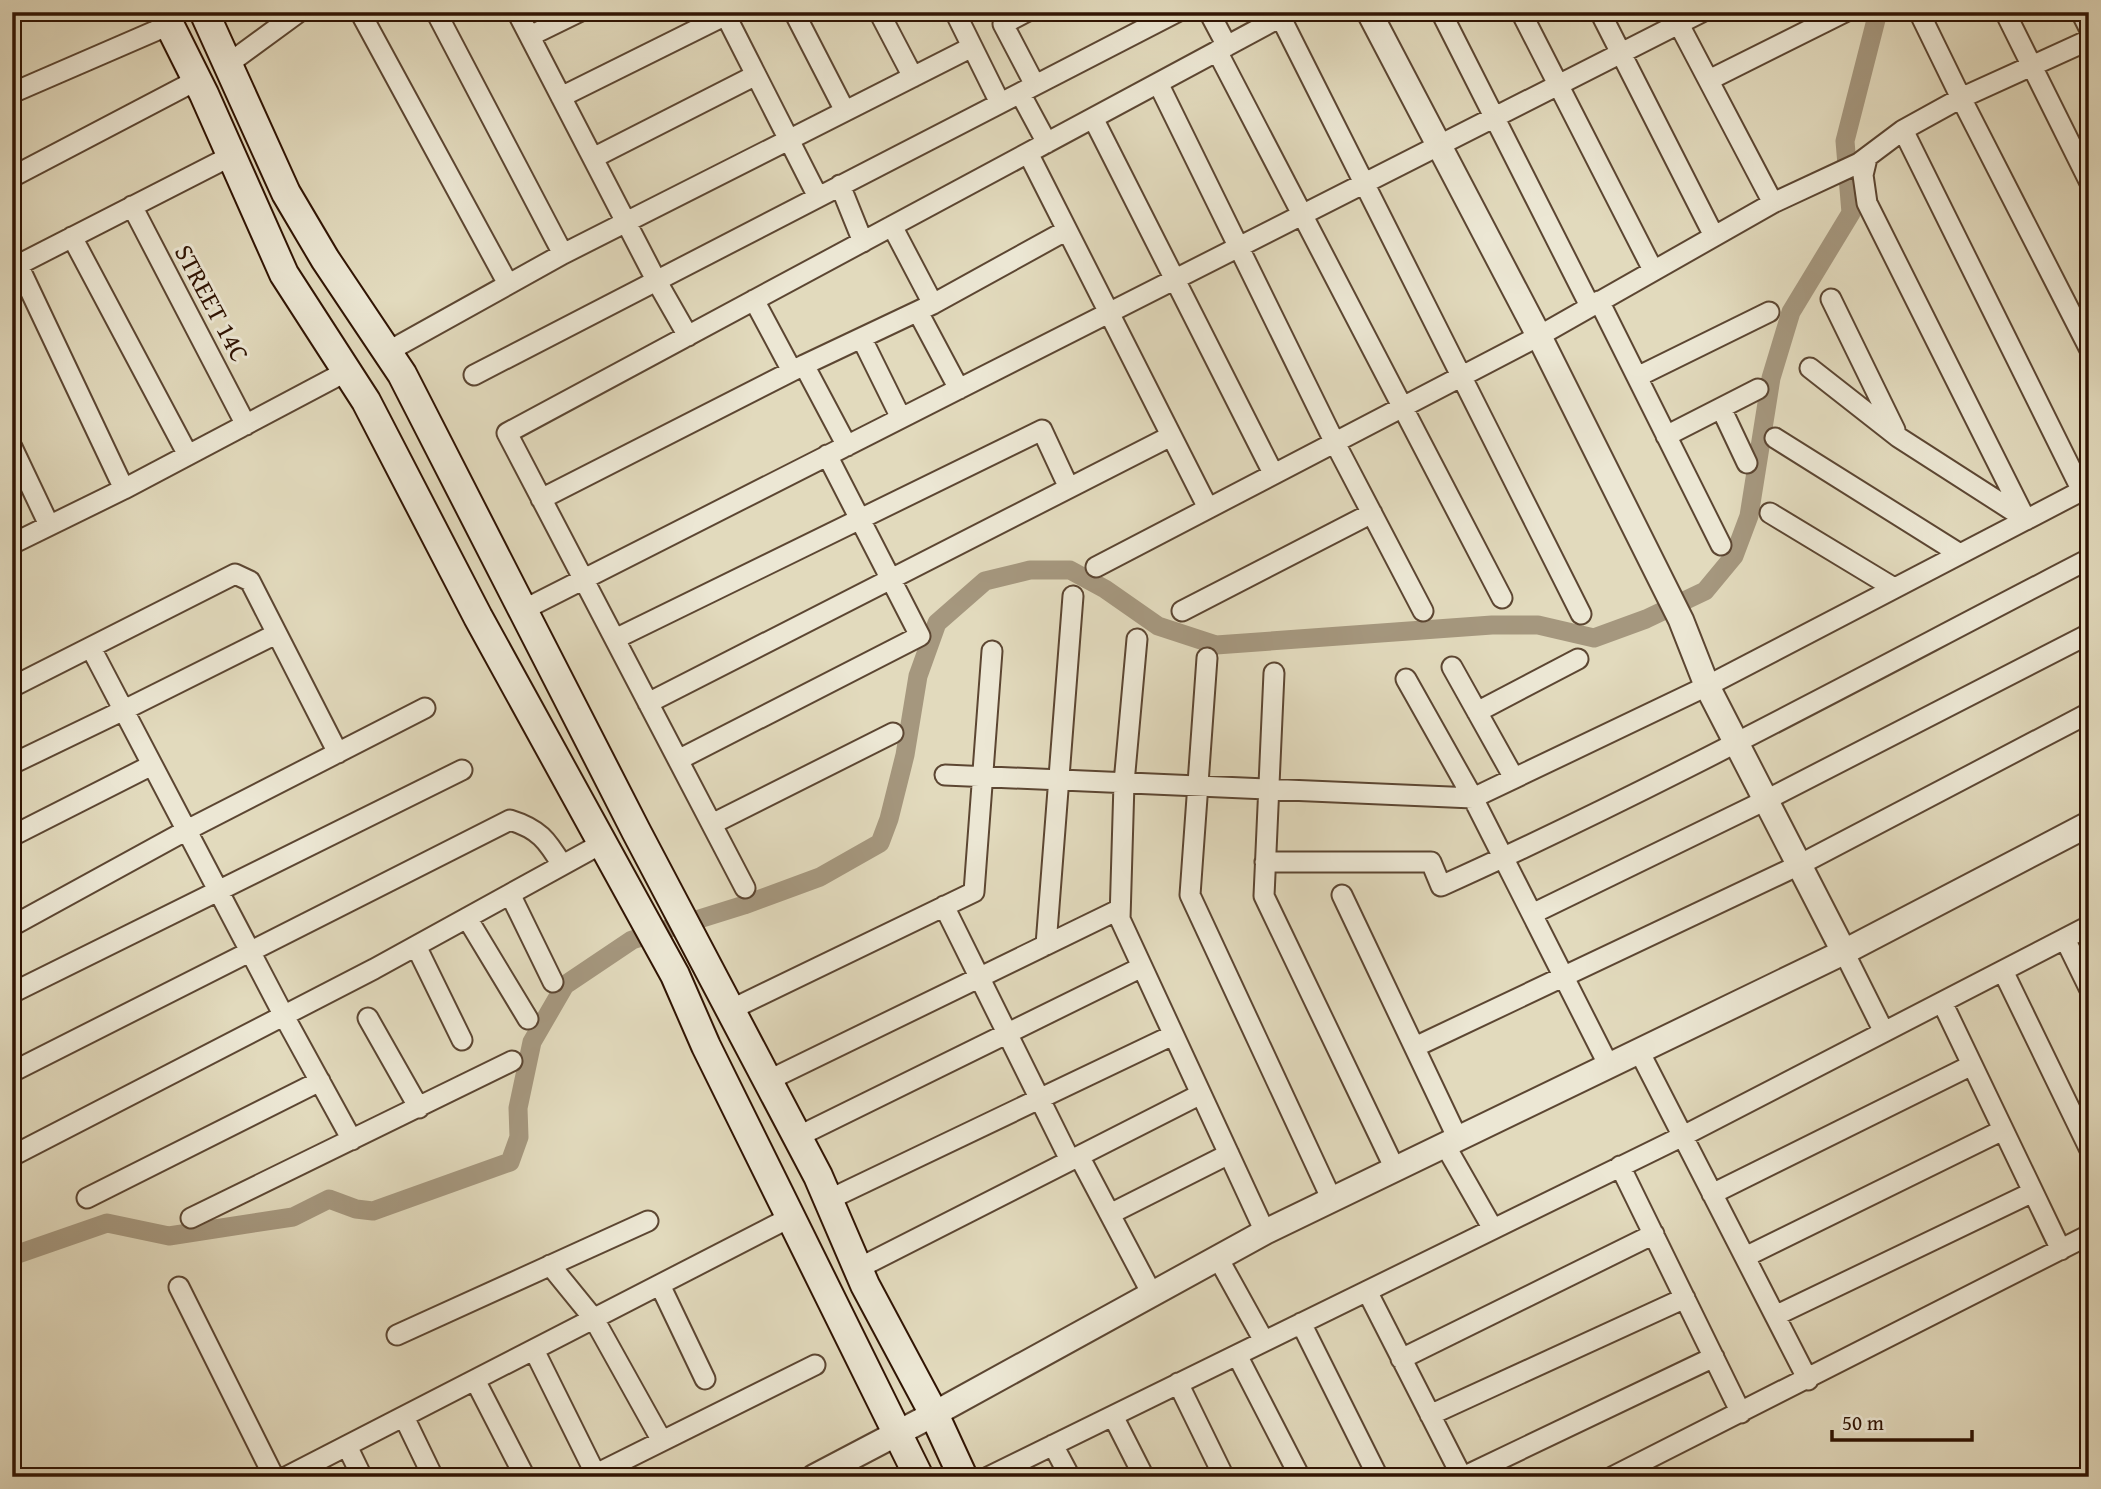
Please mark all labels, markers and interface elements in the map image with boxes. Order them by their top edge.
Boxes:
street label: STREET 14C [165,237,260,368]
scale bar [1832,1398,1972,1442]
text: 50 m [1842,1407,1884,1438]

